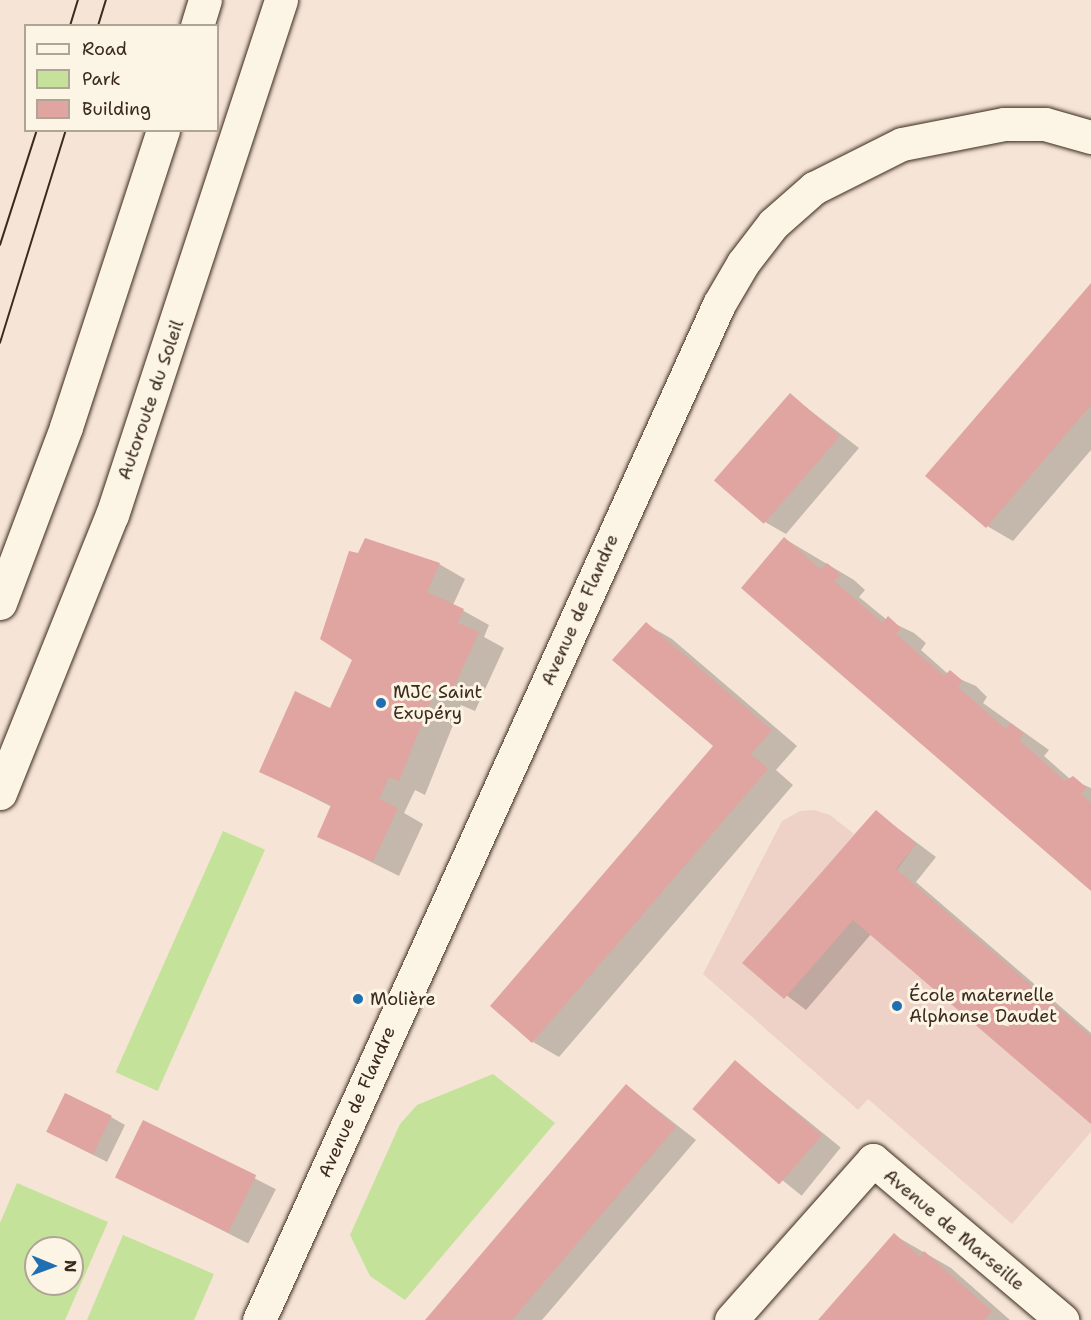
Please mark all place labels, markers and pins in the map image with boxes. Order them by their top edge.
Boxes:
place label: MJC Saint Exupéry [393,682,482,724]
marker: MJC Saint Exupéry [374,696,388,710]
place label: École maternelle Alphonse Daudet [909,985,1057,1028]
place label: Molière [370,988,436,1010]
marker: Molière [351,992,365,1006]
marker: École maternelle Alphonse Daudet [890,999,904,1013]

